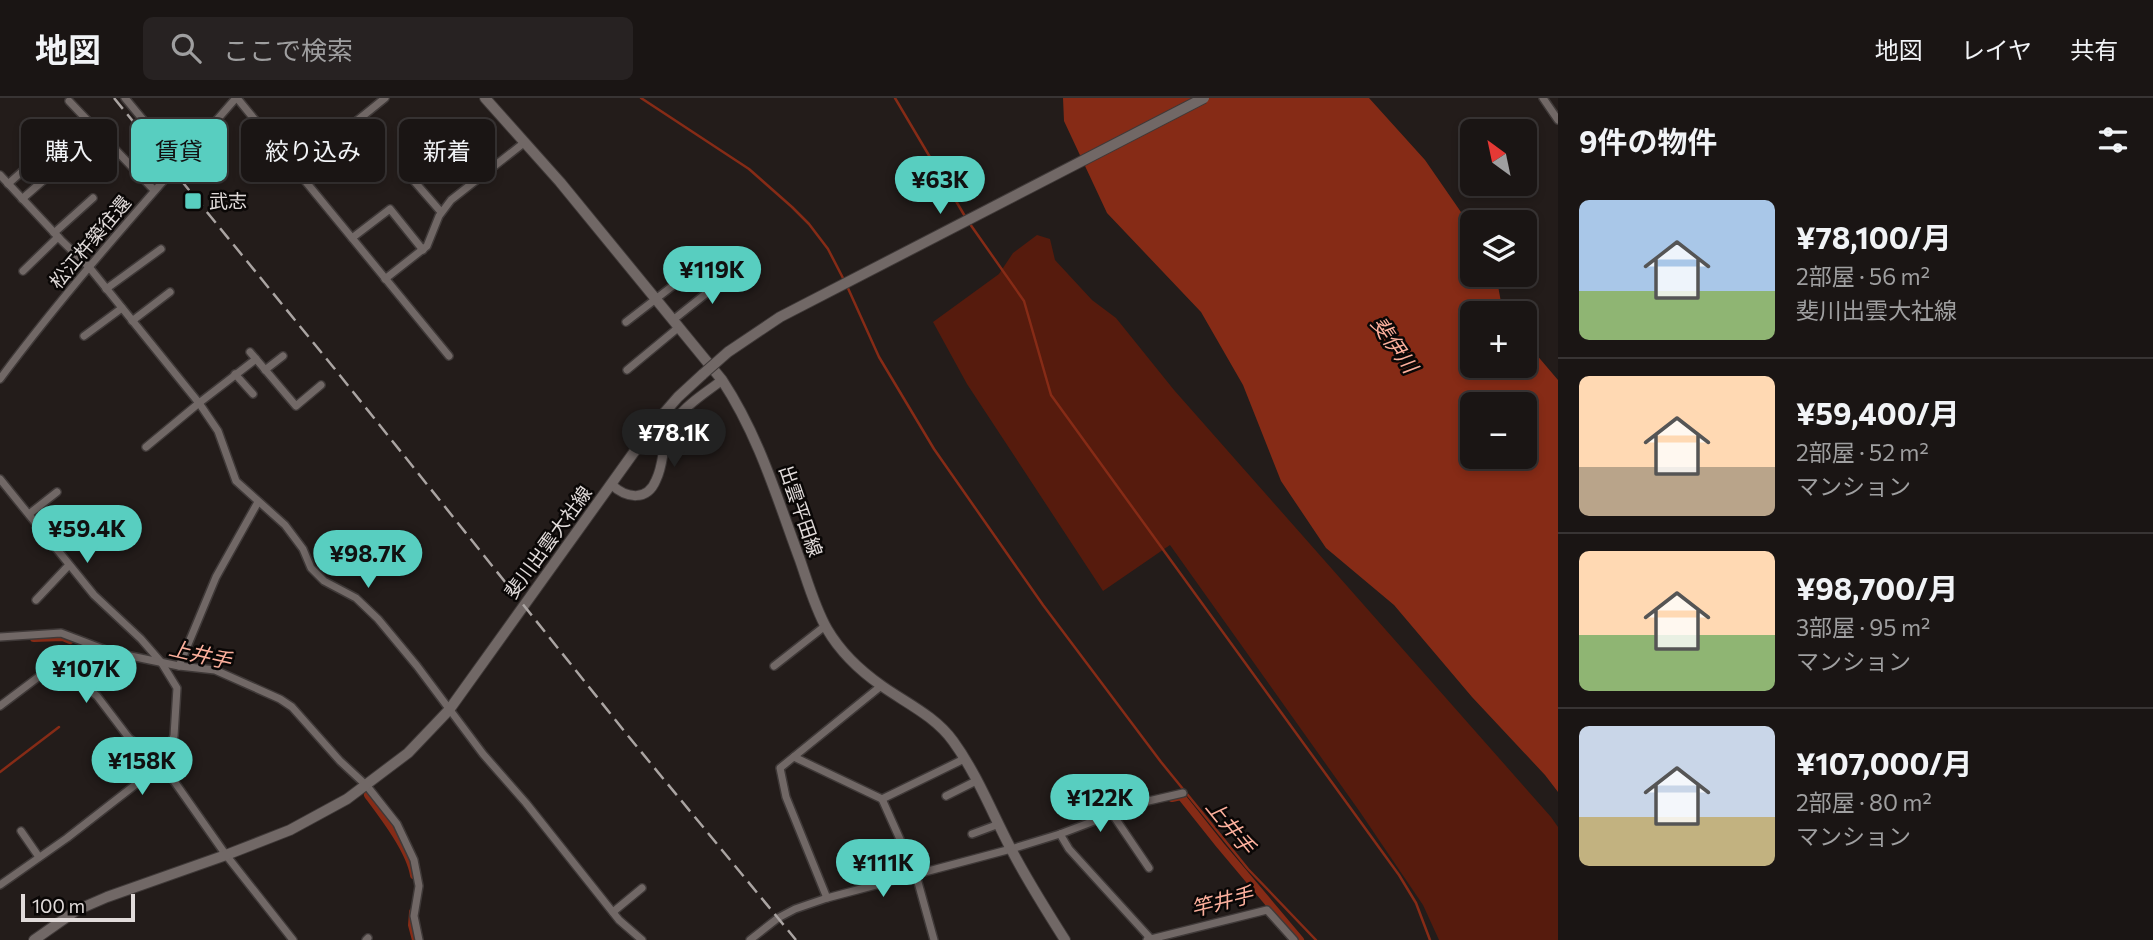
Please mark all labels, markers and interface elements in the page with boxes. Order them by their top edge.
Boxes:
search box [143,17,633,80]
text: 地図 [35,28,101,69]
icon: search [167,29,205,67]
text: ここで検索 [223,34,353,65]
text: 地図 [1875,35,1923,64]
text: レイヤ [1961,35,2032,64]
text: 共有 [2070,35,2118,64]
chip: 購入 [21,119,117,182]
chip: 賃貸 [131,119,227,182]
chip: 絞り込み [241,119,385,182]
chip: 新着 [399,119,495,182]
north arrow [1460,119,1536,196]
map controls [1460,119,1537,469]
icon: filters [2094,121,2132,159]
text: 9件の物件 [1579,122,1718,159]
pin: ¥63K [899,156,981,216]
text: ¥63K [911,165,969,193]
place label: 武志 [209,189,247,212]
street label: 松江杵築往還 [44,191,135,293]
marker: 武志 [183,191,203,211]
button: layers [1460,210,1537,287]
text: ¥78,100/月 [1796,218,1952,255]
icon: home [1635,228,1719,312]
pin: ¥119K [663,246,761,306]
text: ¥119K [679,255,745,283]
text: 2部屋 · 56 m² [1796,262,1930,290]
text: 斐川出雲大社線 [1796,296,1957,324]
button: + [1460,301,1537,378]
water label: 斐伊川 [1367,311,1425,379]
button: − [1460,392,1537,469]
text: ¥59,400/月 [1796,394,1960,431]
icon: home [1635,404,1719,488]
pin: ¥78.1K [617,410,731,469]
text: ¥78.1K [638,418,710,446]
text: 2部屋 · 52 m² [1796,438,1929,466]
street label: 出雲平田線 [775,462,828,560]
text: マンション [1796,472,1911,500]
street label: 斐川出雲大社線 [499,481,596,602]
pin: ¥59.4K [30,505,144,565]
text: ¥59.4K [48,514,126,542]
pin: ¥98.7K [311,531,425,590]
text: ¥98.7K [329,539,407,567]
text: ¥98,700/月 [1796,569,1958,606]
icon: home [1635,579,1719,663]
text: 3部屋 · 95 m² [1796,613,1930,641]
water label: 上井手 [167,634,236,673]
pin: ¥107K [37,646,135,705]
text: マンション [1796,647,1911,675]
text: ¥107K [52,654,120,682]
pin: ¥158K [93,738,191,797]
text: ¥107,000/月 [1796,744,1972,781]
text: ¥158K [108,746,176,774]
icon: home [1635,754,1719,838]
pin: ¥122K [1051,774,1149,834]
text: ¥122K [1066,783,1134,811]
text: 2部屋 · 80 m² [1796,788,1932,816]
water label: 上井手 [1202,794,1262,860]
text: マンション [1796,822,1911,850]
pin: ¥111K [834,840,932,899]
text: ¥111K [852,848,914,876]
water label: 竿井手 [1188,880,1257,920]
scale bar [21,891,135,923]
text: 100 m [32,894,85,917]

